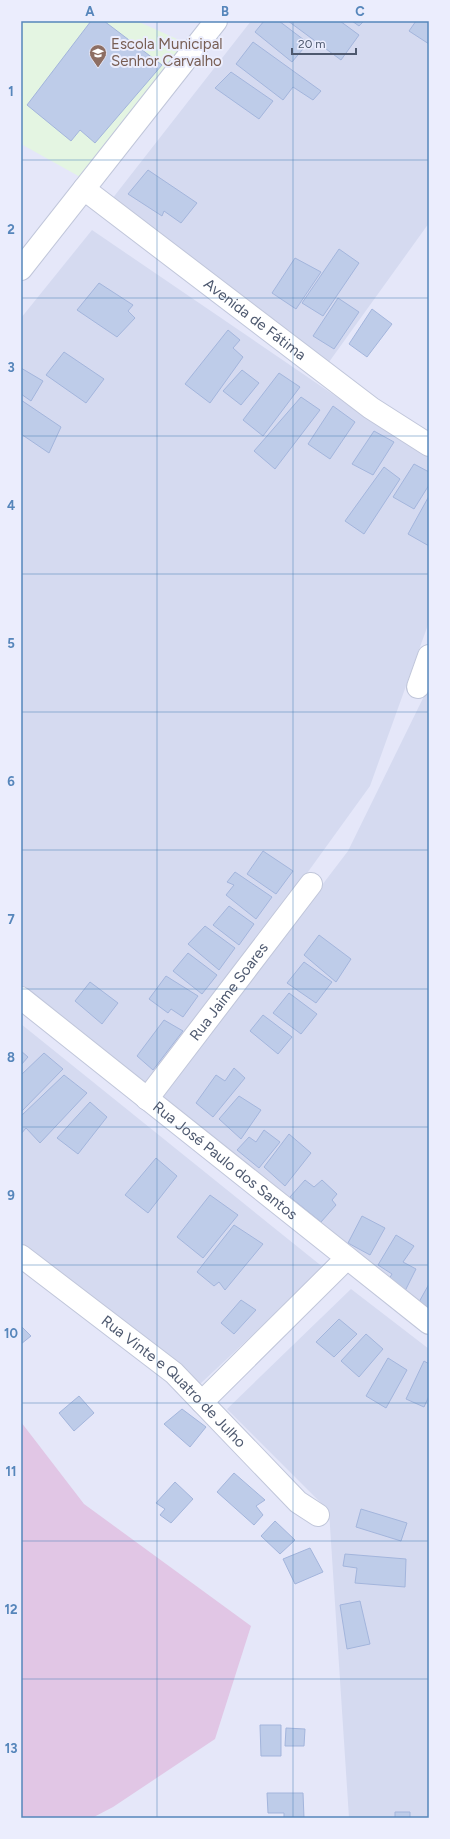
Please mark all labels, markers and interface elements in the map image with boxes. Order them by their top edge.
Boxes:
text: A [85,4,95,19]
text: B [221,4,229,19]
text: C [355,4,365,19]
scale bar [292,30,356,56]
place label: Escola Municipal Senhor Carvalho [111,35,223,70]
text: 20 m [298,37,326,51]
school or university icon: Escola Municipal Senhor Carvalho [88,43,108,68]
text: 1 [8,84,14,99]
text: 2 [7,222,15,237]
street label: Avenida de Fátima [200,275,310,364]
text: 3 [7,360,15,375]
text: 4 [7,498,15,513]
text: 5 [7,636,15,651]
text: 6 [7,774,15,789]
text: 7 [7,912,15,927]
street label: Rua Jaime Soares [186,939,272,1044]
text: 8 [7,1050,15,1065]
street label: Rua José Paulo dos Santos [149,1098,301,1224]
text: 9 [7,1188,15,1203]
street label: Rua Vinte e Quatro de Julho [98,1312,250,1451]
text: 10 [4,1326,18,1341]
text: 11 [6,1464,16,1479]
text: 12 [4,1602,18,1617]
text: 13 [5,1741,17,1756]

